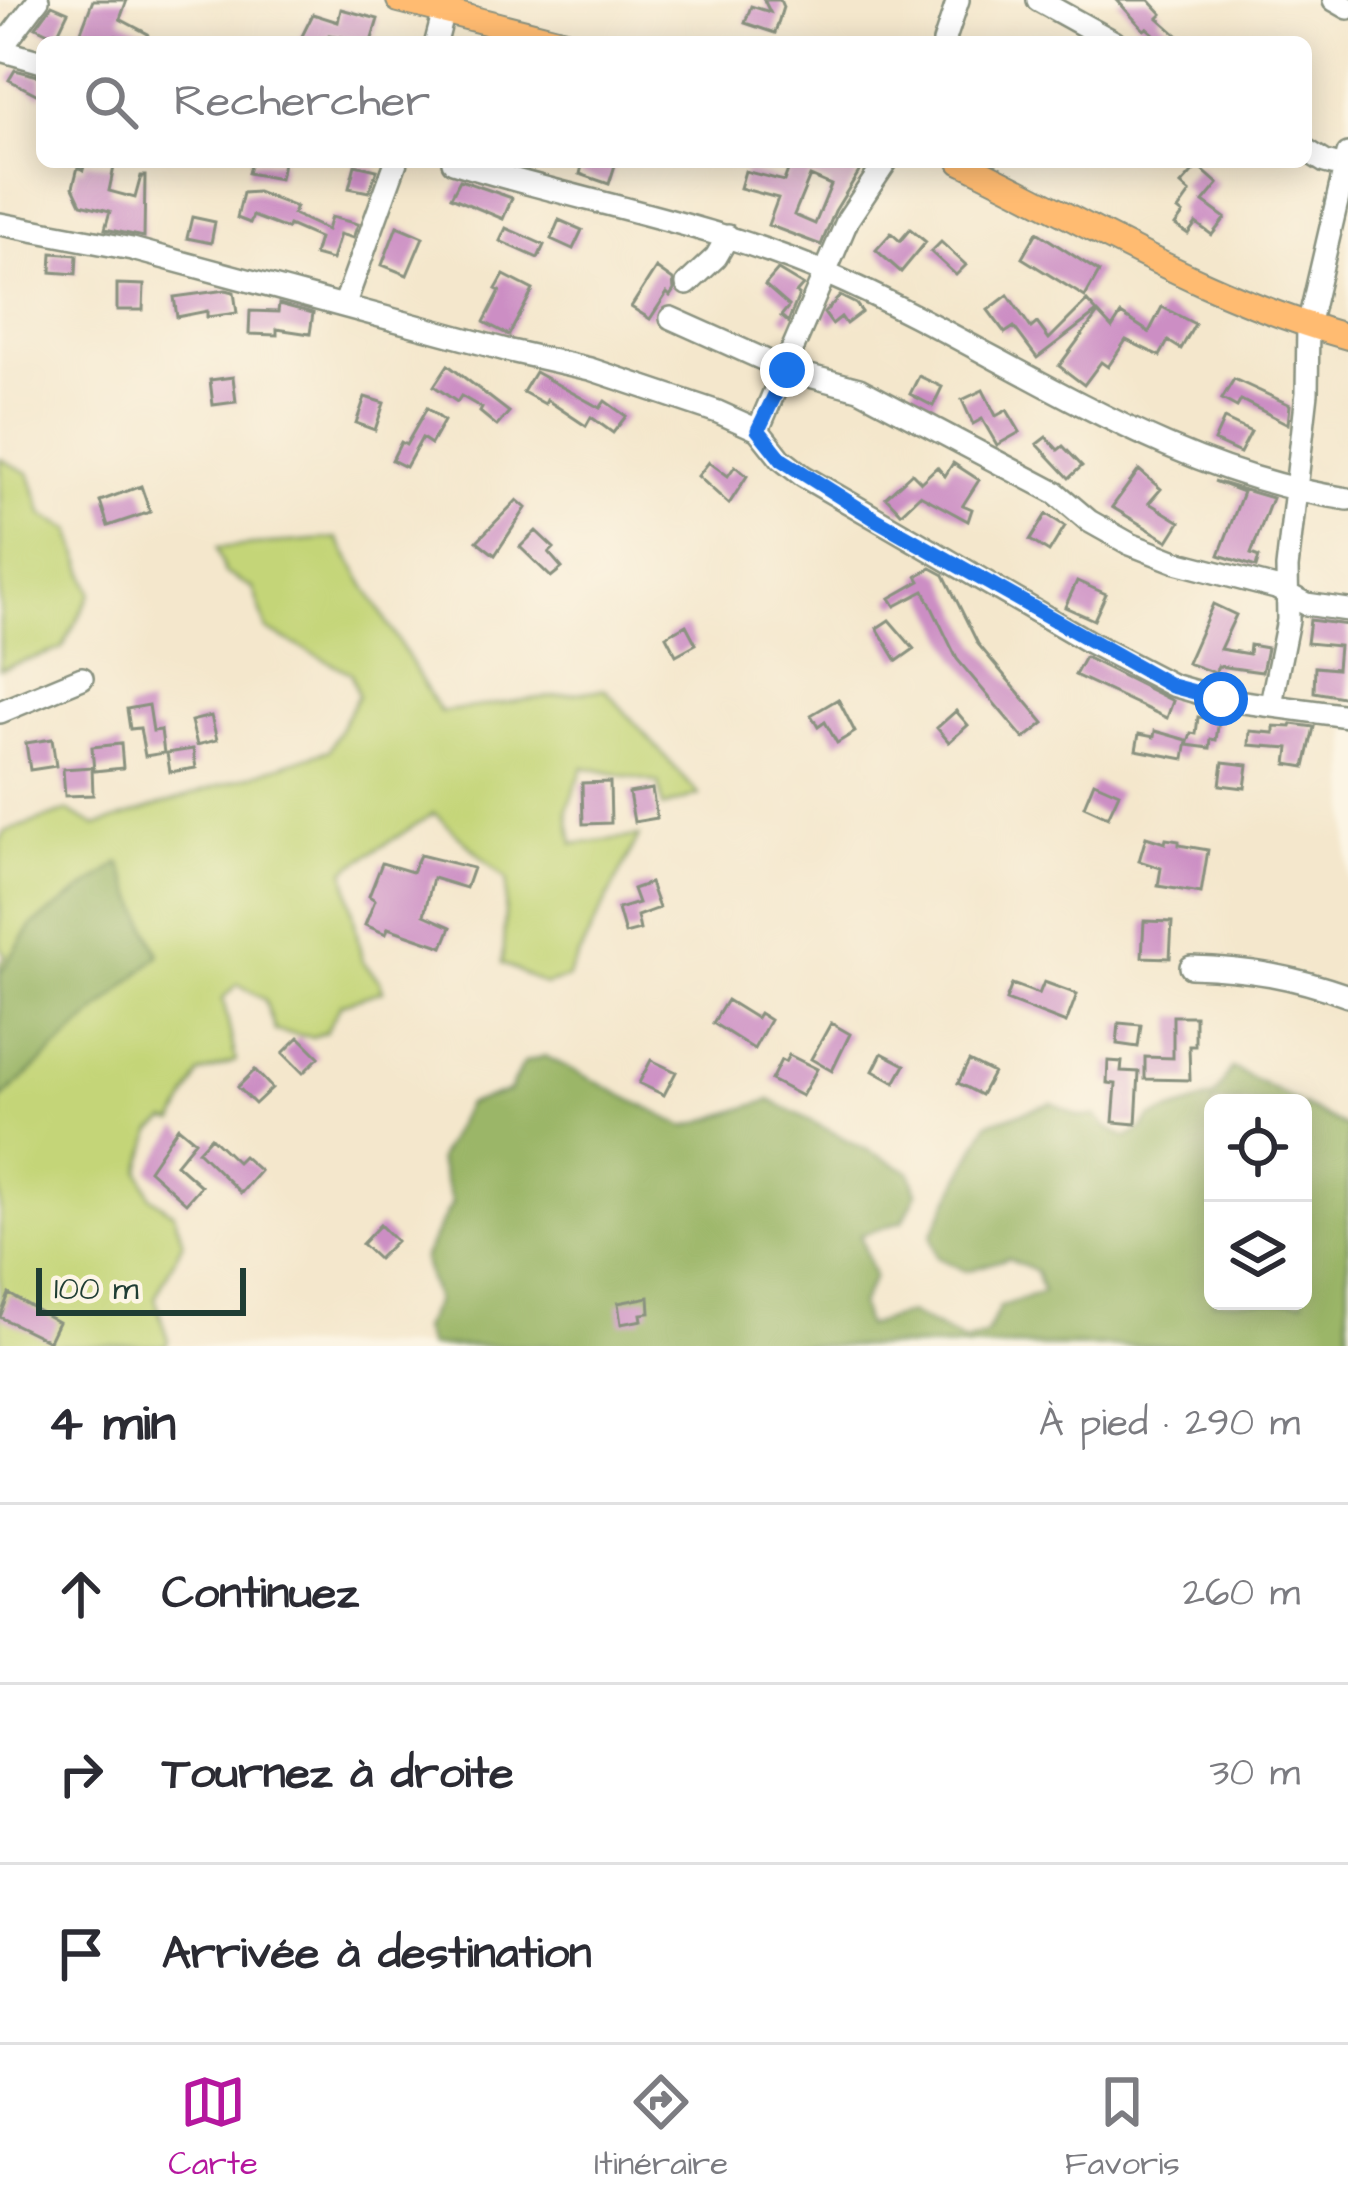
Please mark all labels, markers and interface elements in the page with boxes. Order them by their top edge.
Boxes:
search box [36,36,1312,168]
icon: search [78,69,144,135]
text: Rechercher [174,71,430,133]
route end [760,343,814,397]
route start [1194,672,1248,726]
map controls [1204,1094,1312,1310]
button: locate [1204,1094,1312,1202]
button: layers [1204,1202,1312,1310]
scale bar [36,1262,246,1315]
text: 100 m [54,1266,139,1312]
text: 4 min [48,1389,176,1460]
text: À pied · 290 m [1039,1397,1300,1451]
icon: ahead [48,1561,114,1627]
text: Continuez [162,1563,359,1625]
text: 260 m [1183,1567,1300,1621]
icon: right [48,1741,114,1807]
text: Tournez à droite [162,1743,514,1805]
text: 30 m [1210,1747,1300,1801]
icon: arrive [48,1921,114,1987]
text: Arrivée à destination [162,1923,591,1985]
tab: Carte [168,2069,258,2187]
tab: Itinéraire [594,2069,728,2187]
tab: Favoris [1065,2069,1180,2187]

